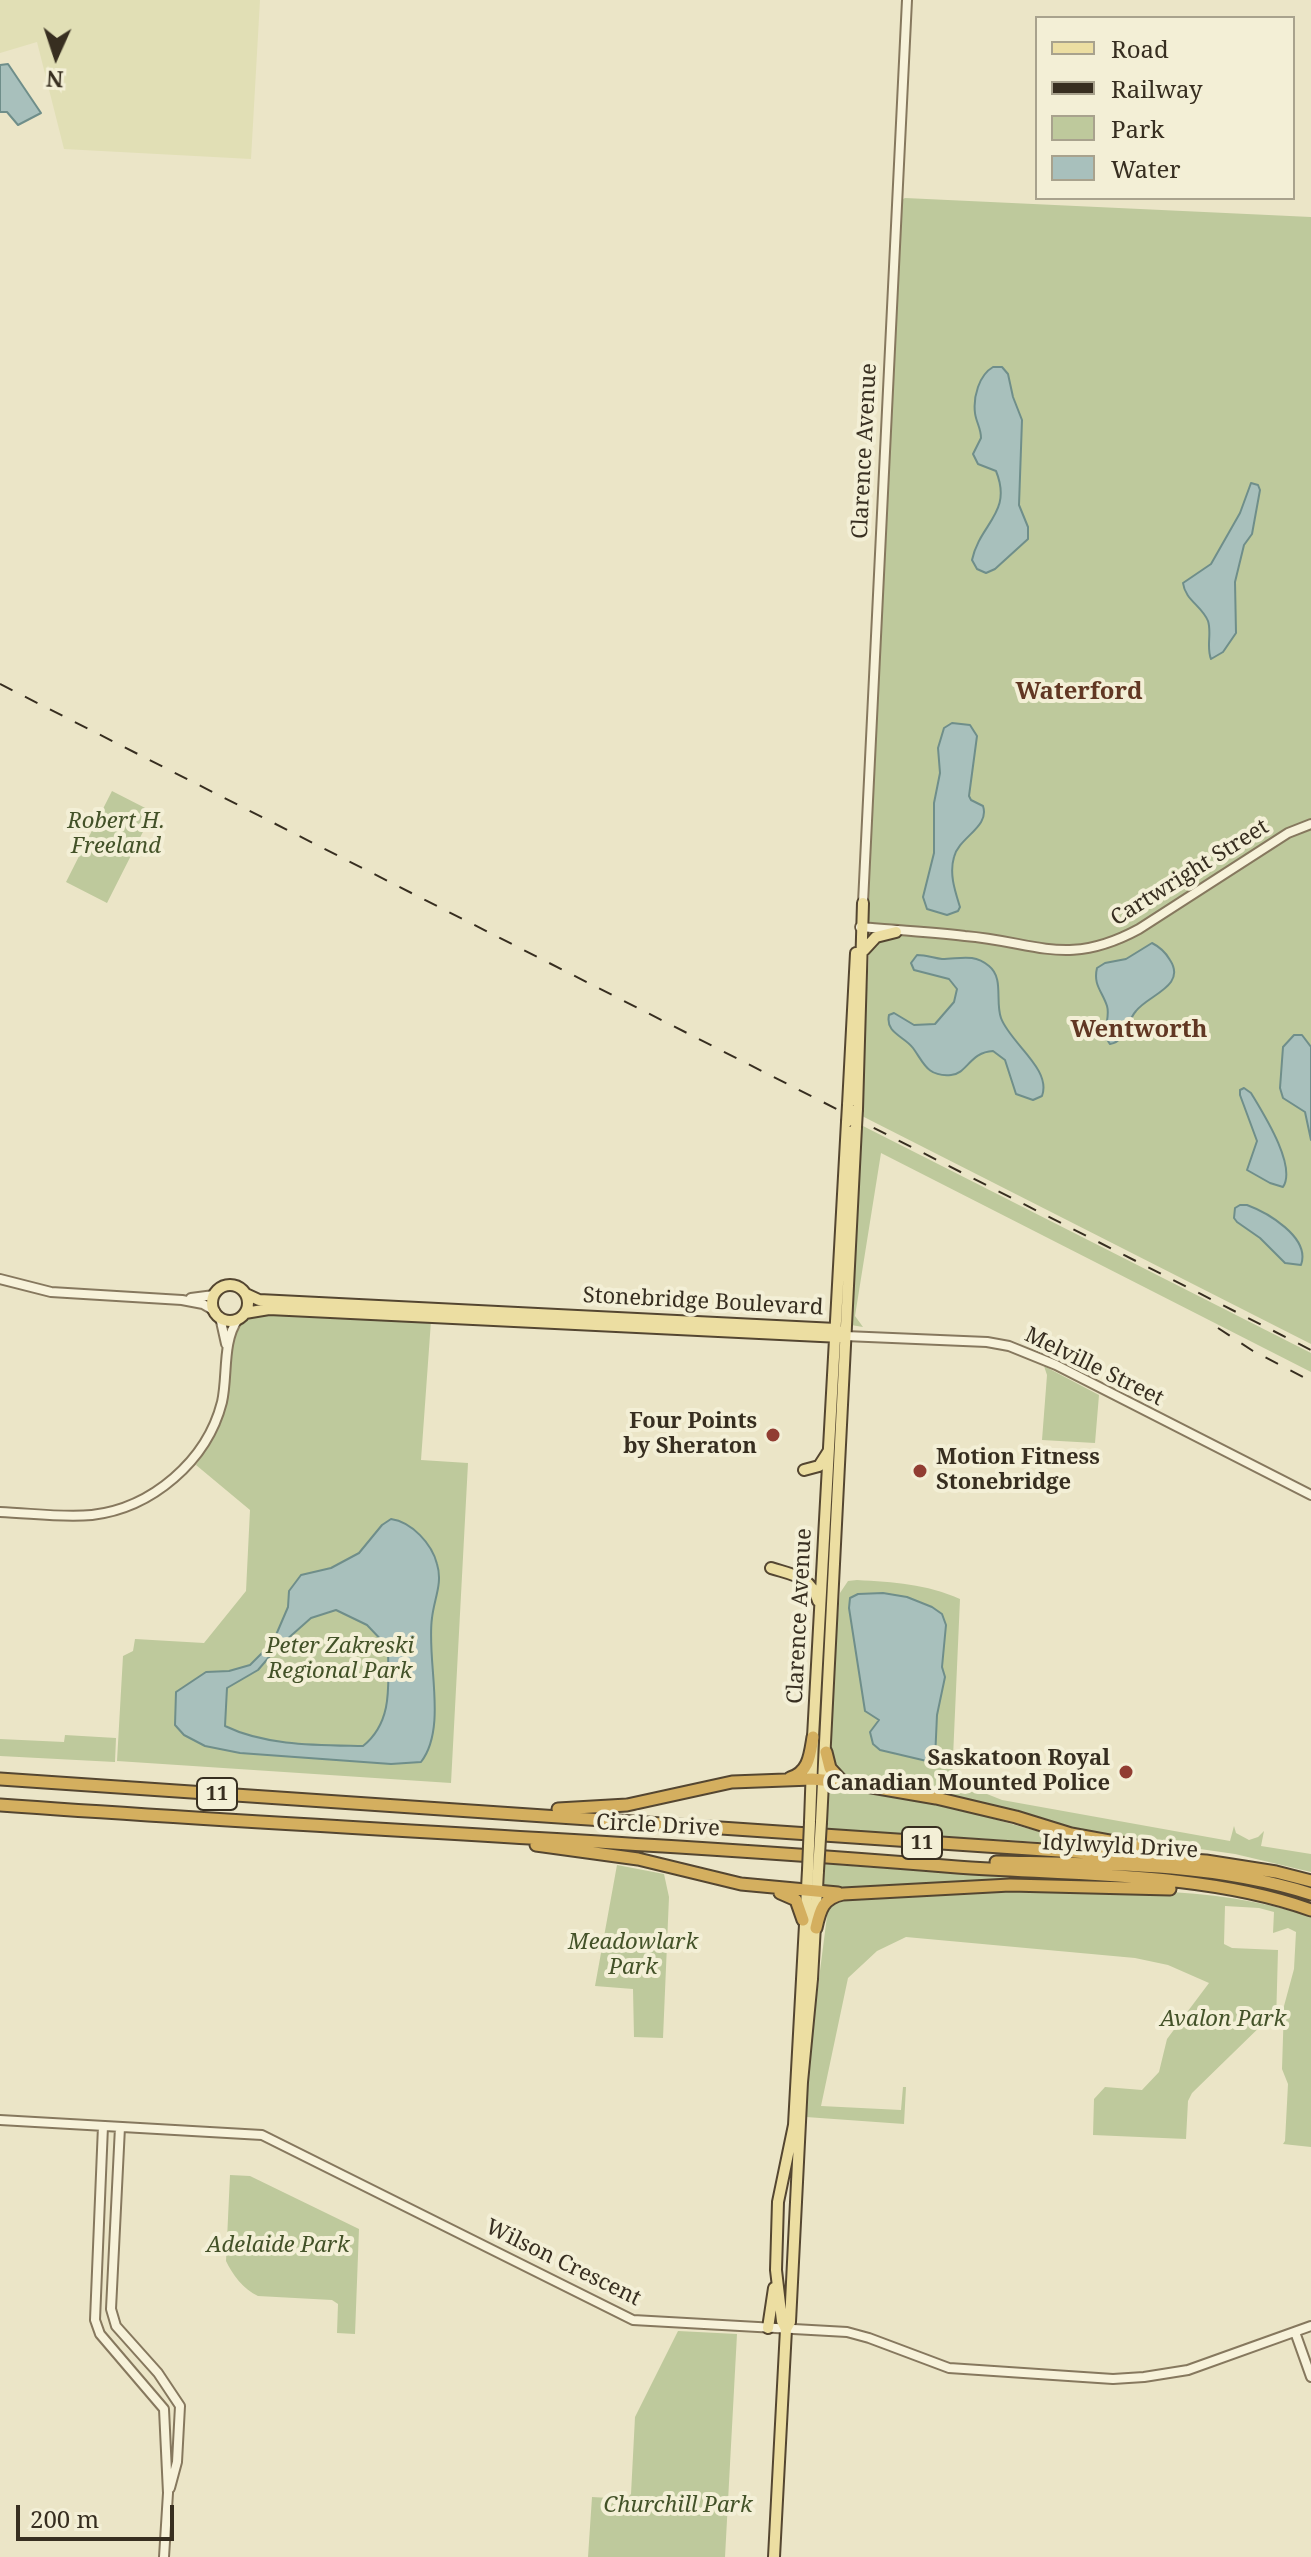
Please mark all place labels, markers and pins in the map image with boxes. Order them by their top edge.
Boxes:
place label: Four Points by Sheraton [623,1409,757,1460]
marker: Four Points by Sheraton [764,1426,782,1444]
place label: Motion Fitness Stonebridge [936,1445,1100,1496]
marker: Motion Fitness Stonebridge [911,1462,929,1480]
place label: Saskatoon Royal Canadian Mounted Police [826,1746,1110,1798]
marker: Saskatoon Royal Canadian Mounted Police [1117,1763,1135,1781]

